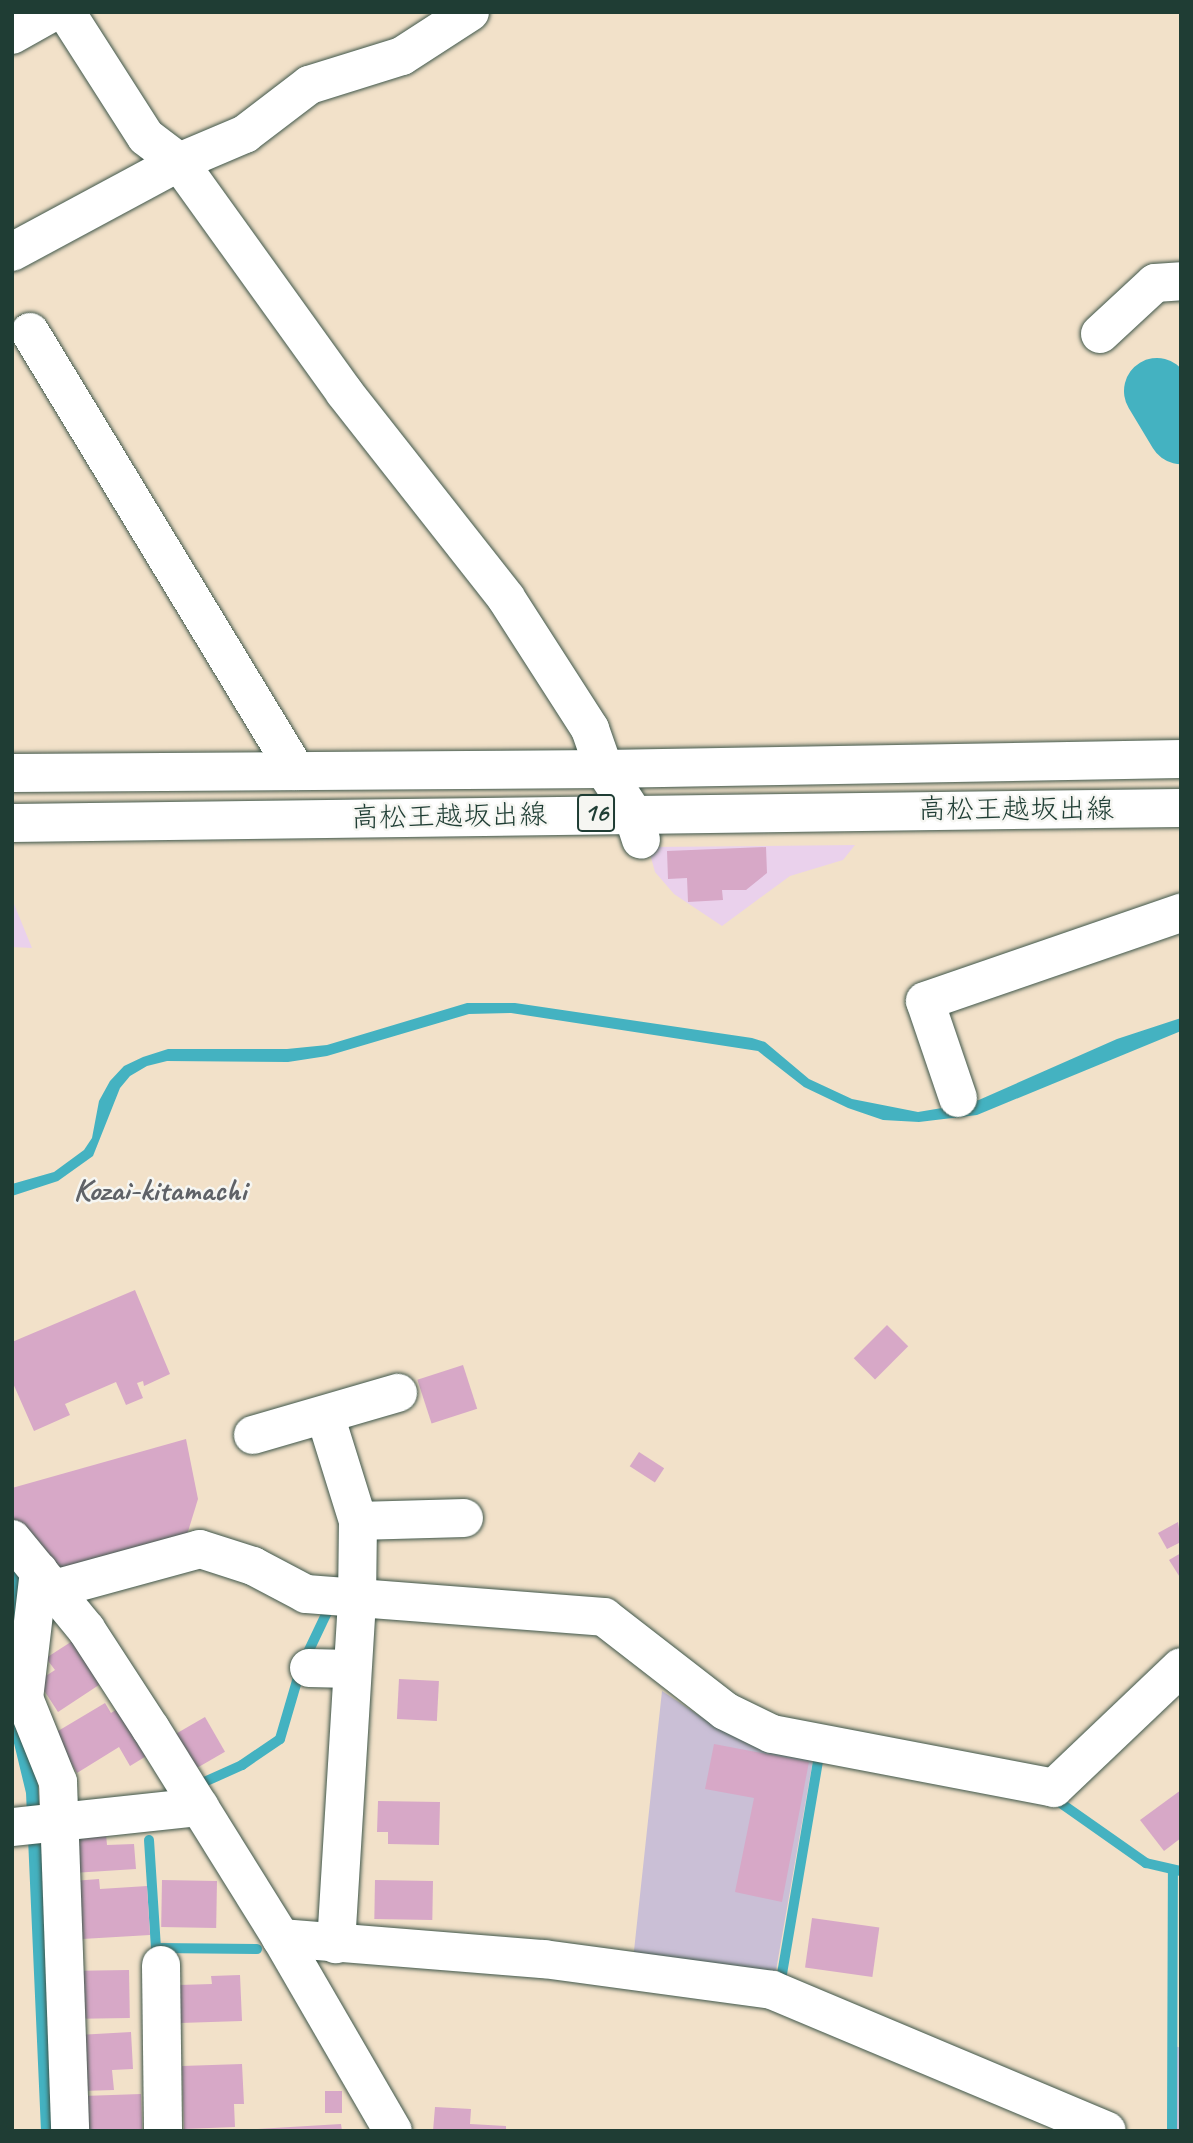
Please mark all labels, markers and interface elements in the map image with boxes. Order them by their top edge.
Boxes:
road number: 16 [577,790,615,835]
street label: 高松王越坂出線 [918,792,1114,826]
street label: 高松王越坂出線 [351,797,547,835]
district label: Kozai-kitamachi [74,1171,246,1209]

